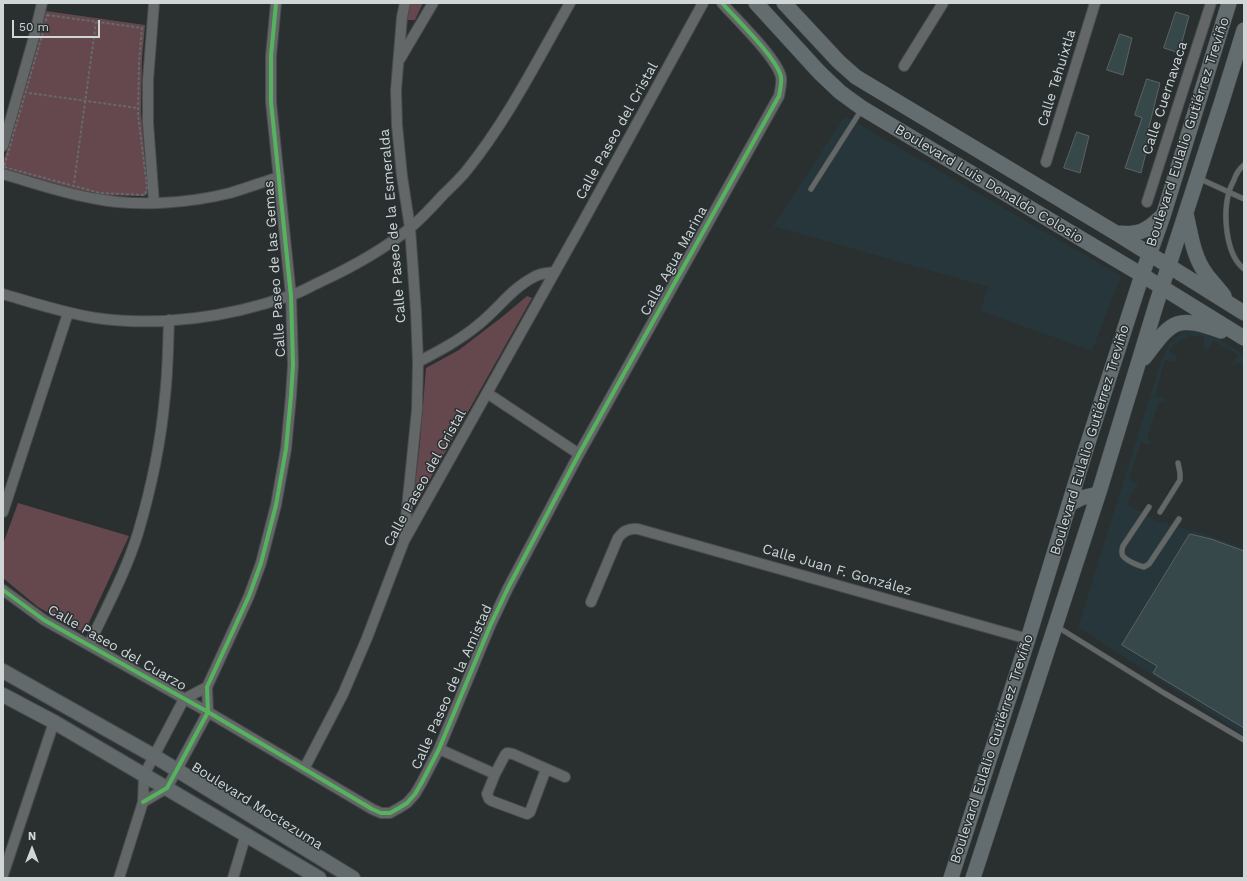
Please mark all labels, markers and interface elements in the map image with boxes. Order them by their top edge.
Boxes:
scale bar [14,12,102,38]
street label: Boulevard Eulalio Gutiérrez Treviño [1143,15,1233,249]
text: 50 m [19,20,49,34]
street label: Calle Tehuixtla [1034,27,1080,129]
street label: Calle Cuernavaca [1139,39,1191,157]
street label: Calle Paseo del Cristal [572,59,662,203]
street label: Boulevard Luis Donaldo Colosio [892,121,1086,247]
street label: Calle Paseo de la Esmeralda [376,128,410,324]
street label: Calle Paseo de las Gemas [260,180,290,358]
street label: Calle Agua Marina [637,203,711,319]
street label: Boulevard Eulalio Gutiérrez Treviño [1047,323,1133,557]
street label: Calle Paseo del Cristal [380,406,470,550]
street label: Calle Juan F. González [760,541,914,599]
street label: Calle Paseo del Cuarzo [45,601,189,695]
street label: Calle Paseo de la Amistad [408,602,496,772]
street label: Boulevard Eulalio Gutiérrez Treviño [947,632,1037,866]
street label: Boulevard Moctezuma [188,759,326,853]
north arrow [12,829,52,869]
text: N [28,830,36,843]

